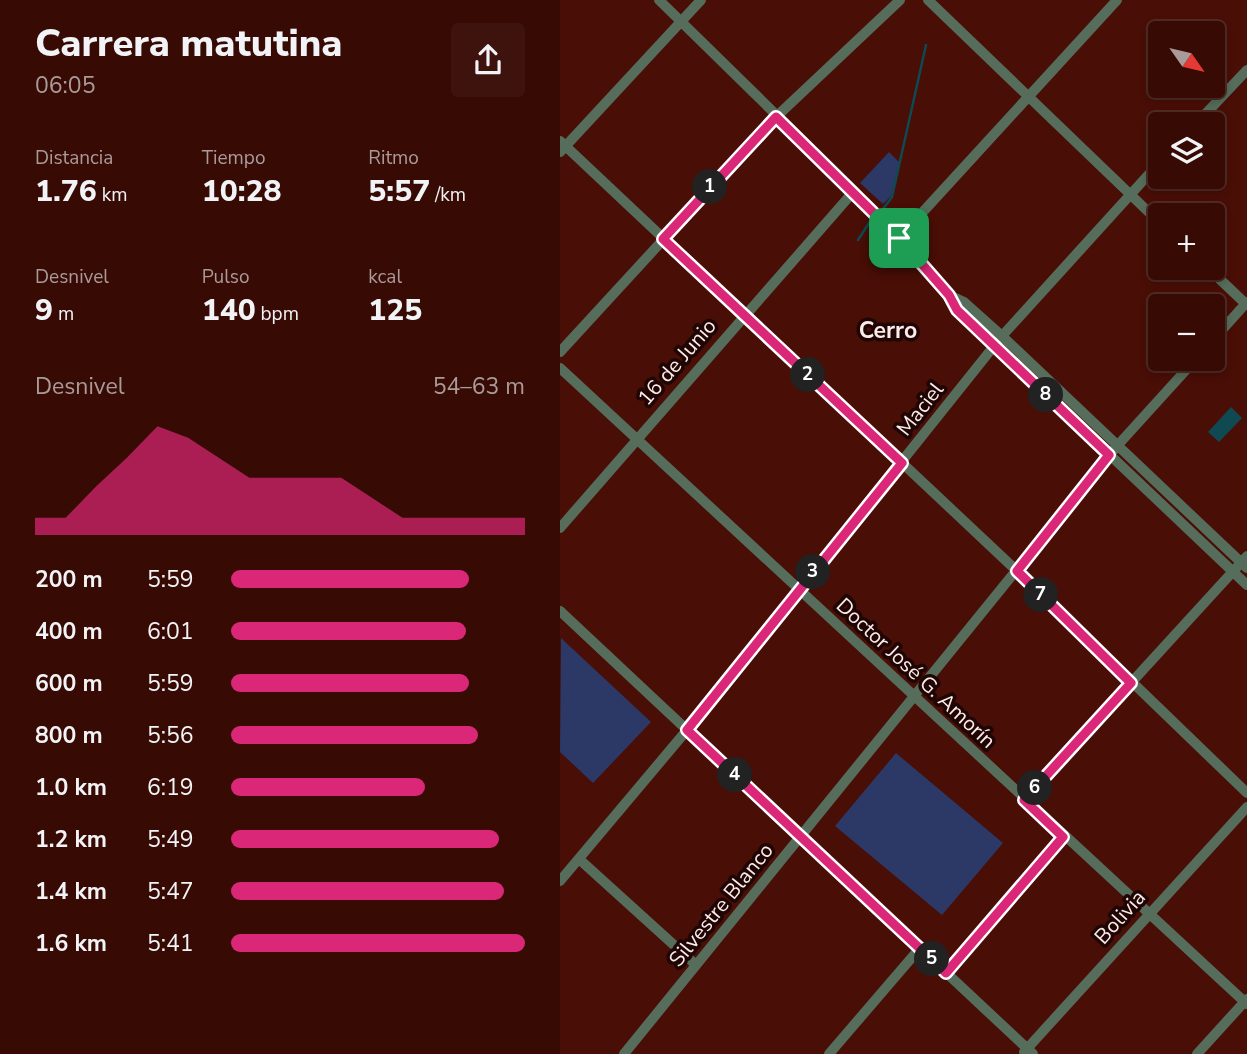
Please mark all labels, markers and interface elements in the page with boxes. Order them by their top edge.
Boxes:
text: Carrera matutina [35,18,343,69]
north arrow [1148,21,1225,98]
map controls [1148,21,1225,371]
button: share [451,23,525,97]
text: 06:05 [35,70,95,101]
button: layers [1148,112,1225,189]
text: Distancia [35,145,113,171]
text: Tiempo [202,145,266,171]
text: Ritmo [368,145,419,171]
pin: 1 [692,170,728,204]
text: 1.76 [35,171,97,212]
text: 10:28 [202,171,281,212]
text: 5:57 [368,171,430,212]
text: 1 [704,173,715,199]
text: km [97,182,127,208]
text: /km [430,182,466,208]
button: + [1148,203,1225,280]
pin [869,208,929,268]
icon: arrive [880,219,918,257]
text: Desnivel [35,264,109,290]
text: Pulso [202,264,249,290]
text: kcal [368,264,402,290]
text: 9 [35,290,53,331]
text: 140 [202,290,256,331]
text: 125 [368,290,422,331]
button: − [1148,294,1225,371]
text: m [53,301,74,327]
text: bpm [256,301,299,327]
street label: 16 de Junio [632,313,722,411]
district label: Cerro [859,315,917,346]
pin: 2 [790,358,826,392]
text: 2 [802,361,813,387]
text: Desnivel [35,371,125,402]
text: 54–63 m [433,371,525,402]
street label: Maciel [890,376,950,442]
pin: 8 [1028,378,1064,412]
text: 8 [1040,381,1051,407]
pin: 3 [796,554,830,590]
text: 3 [807,558,818,584]
text: 200 m [35,564,103,595]
text: 5:59 [147,564,194,595]
pin: 7 [1023,578,1058,612]
text: 7 [1035,581,1046,607]
street label: Doctor José G. Amorín [830,592,1002,754]
text: 400 m [35,616,103,647]
text: 6:01 [147,616,194,647]
text: 600 m [35,668,103,699]
text: 5:59 [147,668,194,699]
text: 800 m [35,720,103,751]
text: 5:56 [147,720,194,751]
pin: 4 [718,758,752,792]
text: 4 [729,761,740,787]
pin: 6 [1018,770,1052,806]
text: 1.0 km [35,772,107,803]
text: 6:19 [147,772,194,803]
text: 6 [1029,774,1040,800]
text: 1.2 km [35,824,107,855]
text: 5:49 [147,824,194,855]
street label: Silvestre Blanco [662,837,780,973]
text: 1.4 km [35,876,107,907]
text: 5:47 [147,876,194,907]
street label: Bolivia [1088,884,1152,950]
text: 1.6 km [35,928,107,959]
text: 5:41 [147,928,194,959]
pin: 5 [914,942,950,976]
text: 5 [926,945,937,971]

